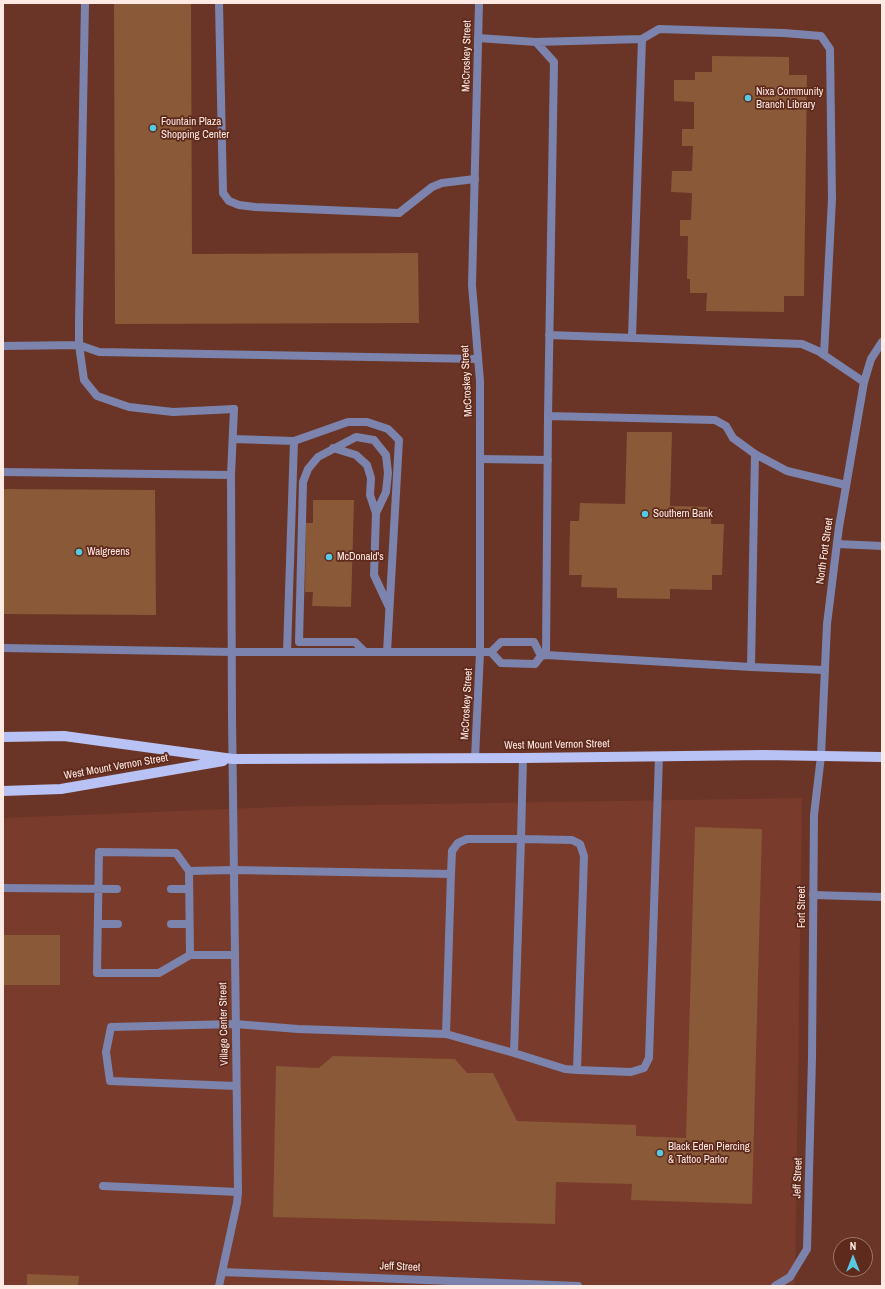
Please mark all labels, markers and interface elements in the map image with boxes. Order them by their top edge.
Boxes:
street label: McCroskey Street [460,20,474,92]
place label: Nixa Community Branch Library [756,85,823,111]
marker: Nixa Community Branch Library [743,93,753,103]
place label: Fountain Plaza Shopping Center [161,115,229,141]
marker: Fountain Plaza Shopping Center [148,123,158,133]
street label: McCroskey Street [459,345,475,417]
place label: Southern Bank [653,507,713,521]
marker: Southern Bank [640,509,650,519]
street label: North Fort Street [814,517,836,585]
place label: Walgreens [87,545,130,559]
marker: Walgreens [74,547,84,557]
place label: McDonald's [337,550,384,564]
marker: McDonald's [324,552,334,562]
street label: McCroskey Street [459,668,475,740]
street label: West Mount Vernon Street [504,737,610,753]
street label: West Mount Vernon Street [63,751,169,783]
street label: Fort Street [795,886,809,928]
street label: Village Center Street [217,982,231,1066]
place label: Black Eden Piercing & Tattoo Parlor [668,1140,750,1166]
marker: Black Eden Piercing & Tattoo Parlor [655,1148,665,1158]
street label: Jeff Street [791,1157,805,1199]
north arrow [833,1237,873,1277]
text: N [850,1239,856,1253]
street label: Jeff Street [379,1260,421,1274]

